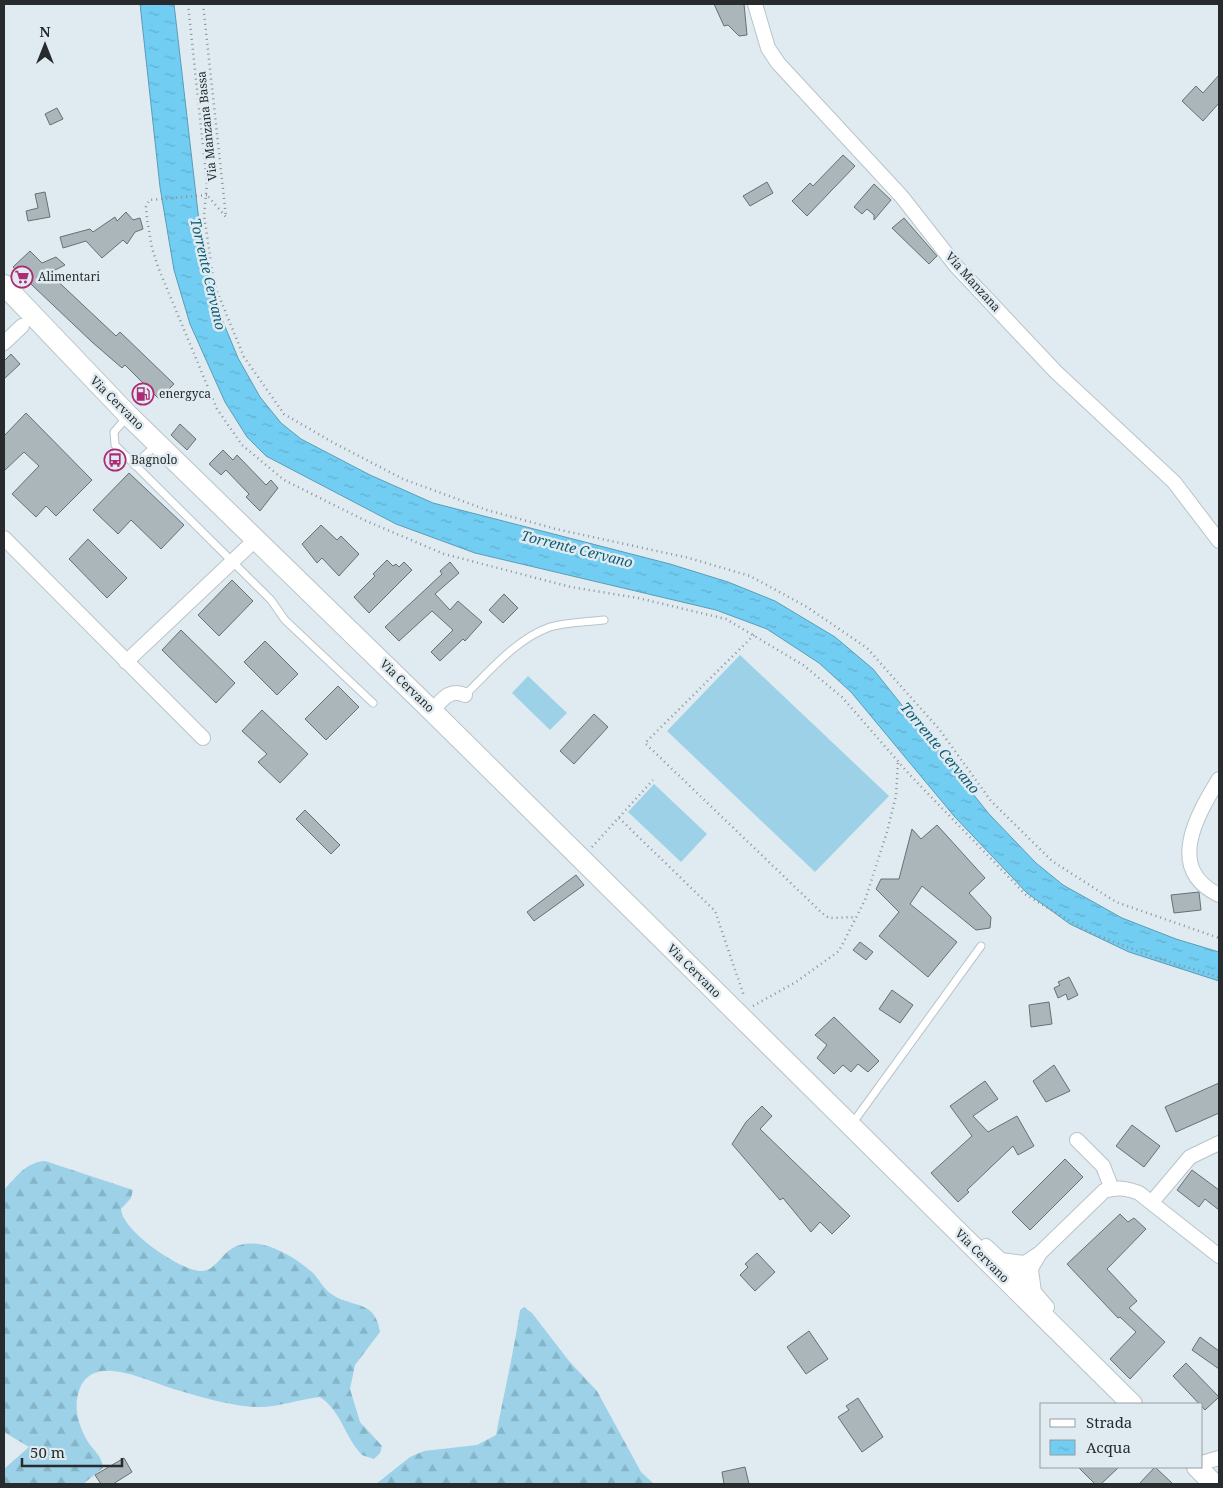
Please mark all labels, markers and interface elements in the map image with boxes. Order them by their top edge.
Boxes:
north arrow [20,20,70,70]
text: N [39,22,51,41]
street label: Via Manzana Bassa [192,70,221,182]
water label: Torrente Cervano [186,216,231,332]
street label: Via Manzana [942,248,1005,315]
supermarket icon: Alimentari [10,265,34,289]
place label: Alimentari [38,268,100,285]
street label: Via Cervano [87,372,148,433]
fuel station icon: energyca [131,382,155,406]
place label: energyca [159,385,211,402]
bus stop icon: Bagnolo [103,448,127,472]
place label: Bagnolo [131,451,177,468]
water label: Torrente Cervano [519,525,635,572]
street label: Via Cervano [376,655,438,716]
water label: Torrente Cervano [896,698,984,798]
street label: Via Cervano [664,940,725,1001]
street label: Via Cervano [952,1225,1013,1286]
legend [1040,1403,1203,1468]
text: Strada [1086,1412,1132,1432]
scale bar [22,1436,122,1468]
text: Acqua [1086,1437,1131,1457]
text: 50 m [30,1442,65,1462]

